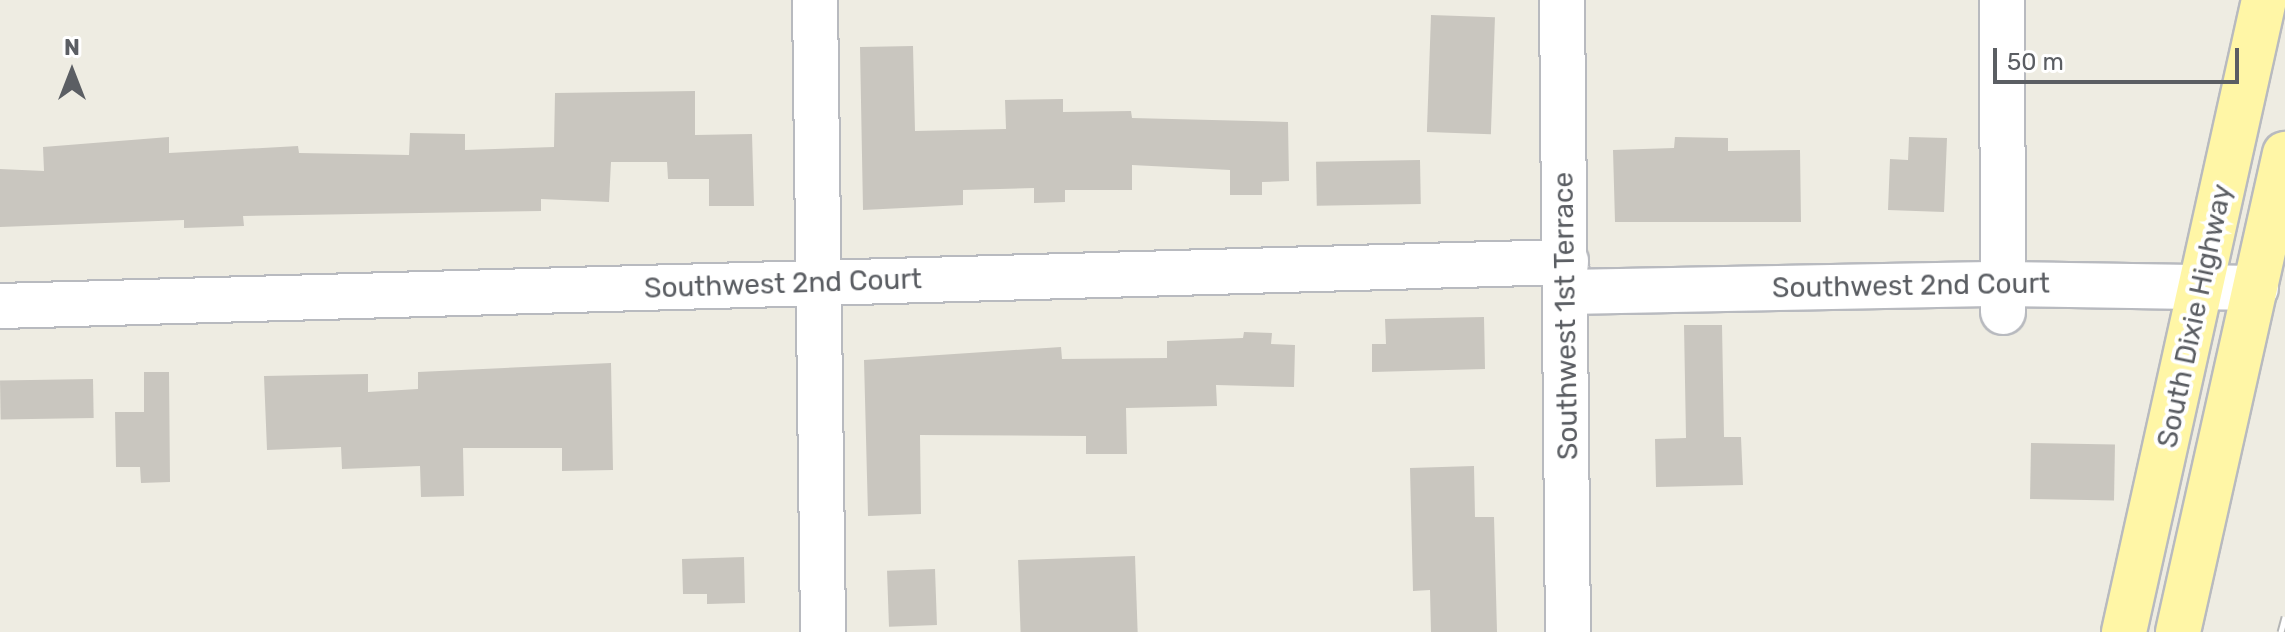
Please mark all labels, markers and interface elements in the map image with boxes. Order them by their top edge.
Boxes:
north arrow [32,32,112,112]
scale bar [1997,32,2243,82]
text: N [64,34,80,61]
text: 50 m [2007,48,2064,76]
street label: Southwest 1st Terrace [1547,171,1585,461]
street label: South Dixie Highway [2151,181,2239,451]
street label: Southwest 2nd Court [643,262,923,306]
street label: Southwest 2nd Court [1772,267,2050,305]

